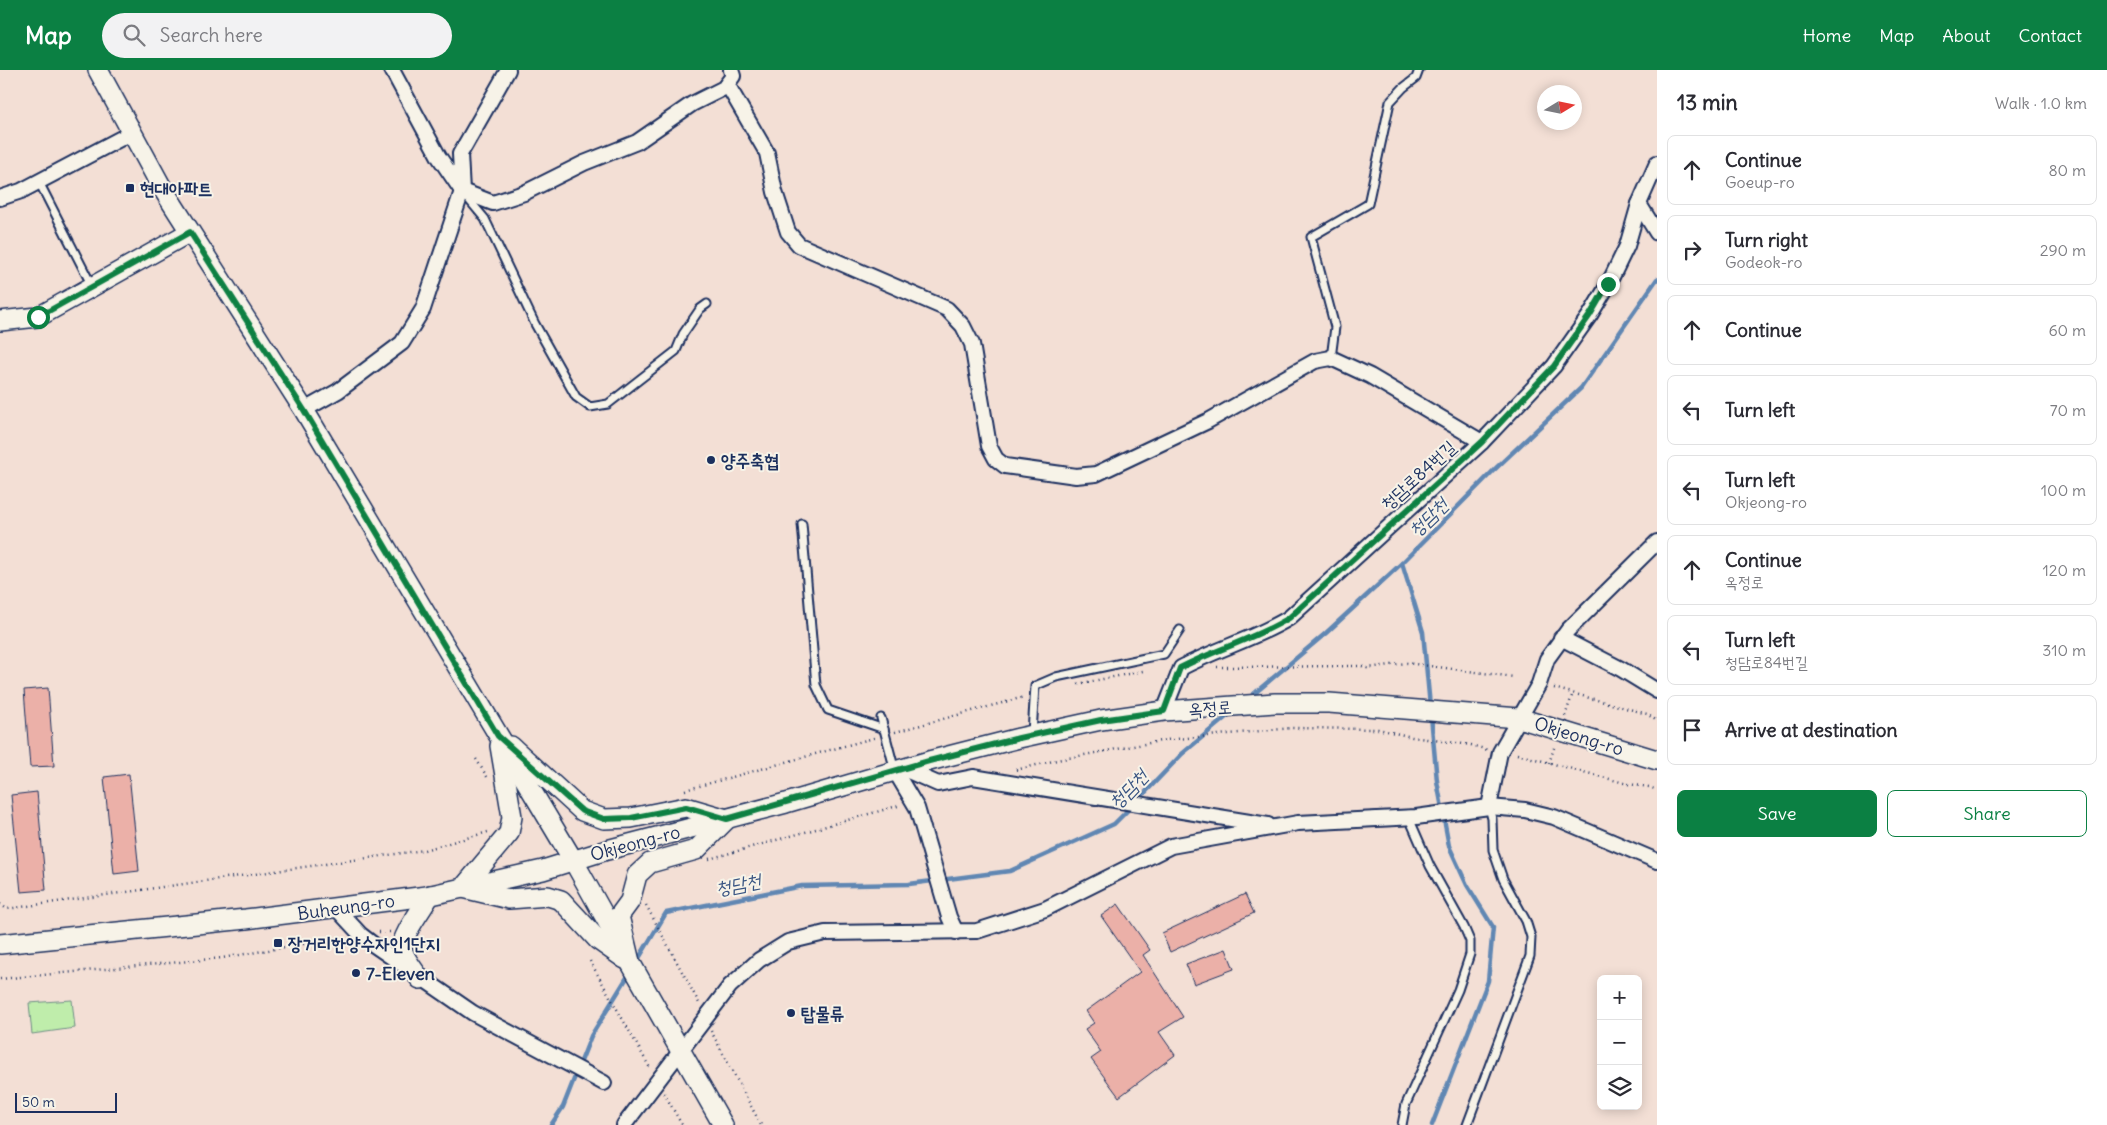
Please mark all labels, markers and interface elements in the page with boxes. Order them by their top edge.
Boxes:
search box [102,13,452,58]
text: Map [25,20,72,50]
icon: search [120,21,148,49]
text: Search here [160,23,263,47]
text: Home [1803,24,1851,47]
text: Map [1879,24,1914,47]
text: About [1942,24,1990,47]
text: Contact [2018,24,2082,47]
north arrow [1537,85,1582,130]
text: 13 min [1677,89,1738,116]
text: Walk · 1.0 km [1995,93,2087,113]
text: Continue [1725,148,1802,172]
icon: ahead [1678,156,1706,184]
text: 80 m [2048,160,2086,180]
text: Goeup-ro [1725,172,1795,192]
place label: 현대아파트 [140,177,212,200]
marker: 현대아파트 [124,182,136,194]
text: Turn right [1725,228,1808,252]
icon: right [1678,236,1706,264]
text: 290 m [2040,240,2086,260]
text: Godeok-ro [1725,252,1803,272]
route end [1597,273,1620,296]
route start [27,306,50,329]
icon: ahead [1678,316,1706,344]
text: Continue [1725,318,1802,342]
text: 60 m [2048,320,2086,340]
icon: left [1678,396,1706,424]
text: Turn left [1725,398,1795,422]
text: 70 m [2050,400,2086,420]
street label: 청담로84번길 [1376,435,1461,515]
place label: 양주축협 [721,449,779,472]
marker: 양주축협 [705,454,717,466]
text: Turn left [1725,468,1795,492]
icon: left [1678,476,1706,504]
text: 100 m [2041,480,2086,500]
water label: 청담천 [1403,491,1454,542]
text: Okjeong-ro [1725,492,1807,512]
text: Continue [1725,548,1802,572]
icon: ahead [1678,556,1706,584]
text: 120 m [2043,560,2086,580]
text: 옥정로 [1725,572,1764,592]
text: Turn left [1725,628,1795,652]
icon: left [1678,636,1706,664]
text: 310 m [2042,640,2086,660]
text: 청담로84번길 [1725,652,1808,672]
street label: 옥정로 [1188,695,1232,721]
street label: Okjeong-ro [1532,712,1626,760]
icon: arrive [1678,716,1706,744]
text: Arrive at destination [1725,718,1898,742]
water label: 청담천 [1103,763,1154,814]
button: Save [1677,790,1877,837]
button: Share [1887,790,2087,837]
street label: Okjeong-ro [588,820,682,866]
water label: 청담천 [713,868,764,900]
street label: Buheung-ro [296,889,396,925]
place label: 장거리한양수자인1단지 [287,932,440,955]
marker: 장거리한양수자인1단지 [272,937,284,949]
place label: 7-Eleven [366,962,436,985]
marker: 7-Eleven [350,967,362,979]
map controls [1597,975,1642,1110]
button: + [1597,975,1642,1020]
place label: 탑물류 [801,1002,844,1025]
marker: 탑물류 [785,1007,797,1019]
button: − [1597,1020,1642,1065]
button: layers [1597,1065,1642,1110]
scale bar [15,1090,118,1113]
text: 50 m [22,1093,55,1111]

